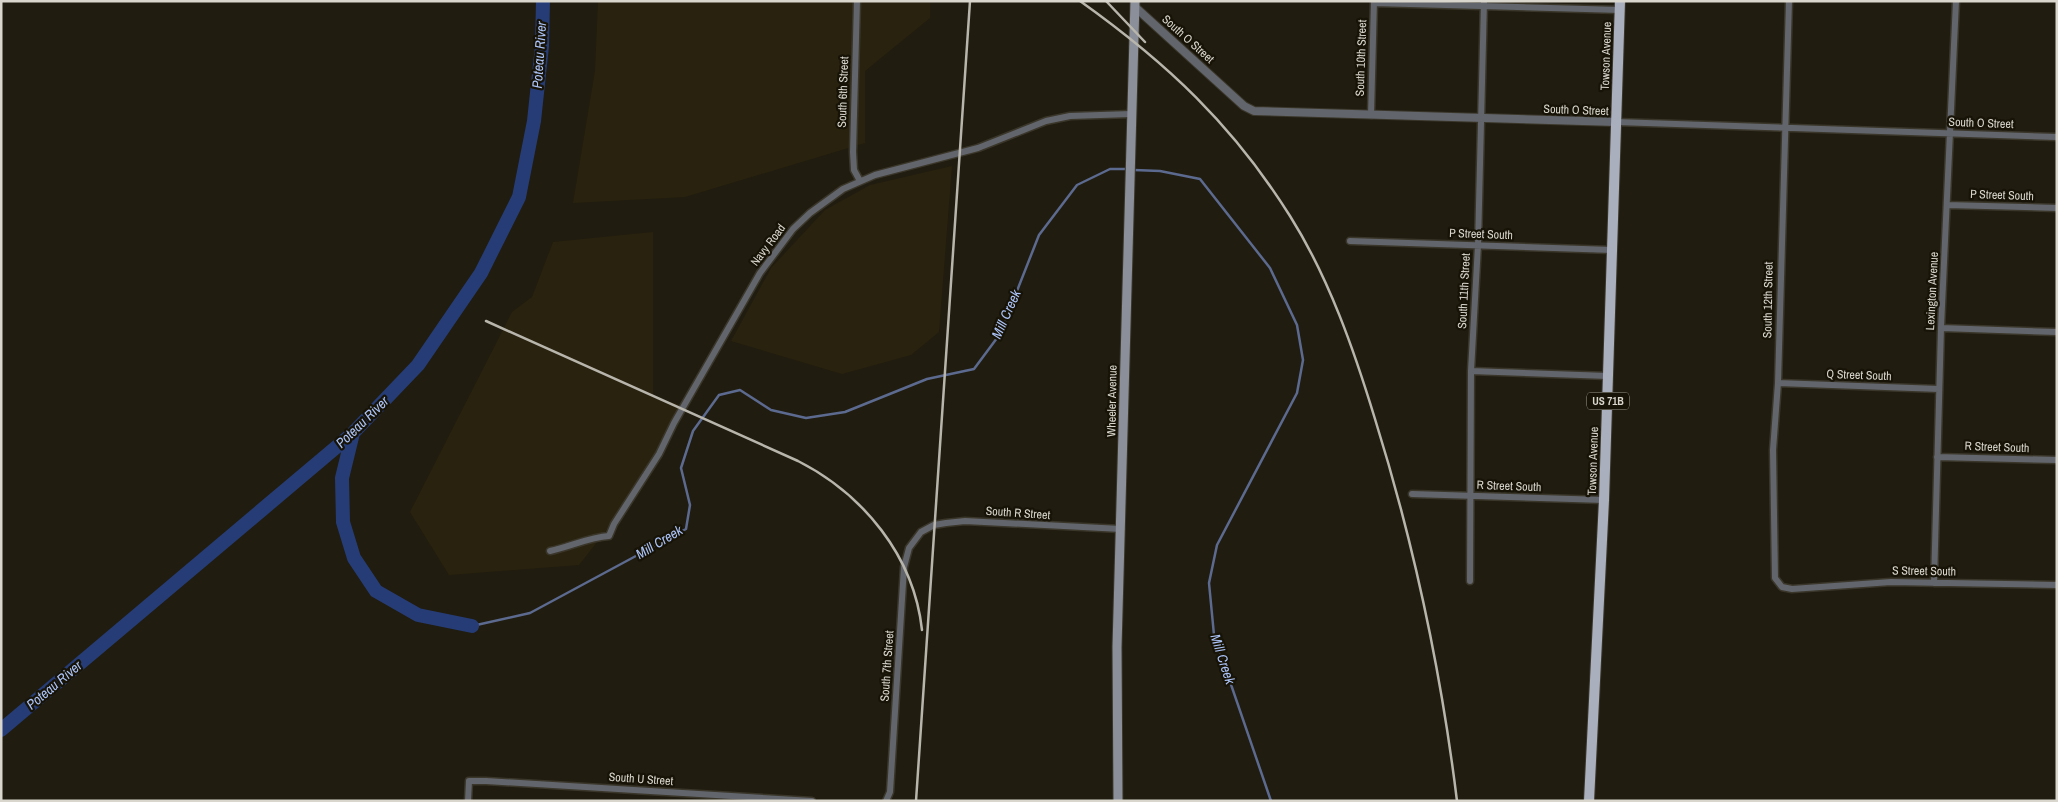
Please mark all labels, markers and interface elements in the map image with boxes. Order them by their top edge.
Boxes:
street label: South O Street [1158,11,1218,67]
street label: South 10th Street [1352,19,1370,97]
water label: Poteau River [528,20,550,89]
street label: Towson Avenue [1597,21,1615,91]
street label: South 6th Street [834,56,852,128]
street label: South O Street [1543,101,1609,119]
street label: South O Street [1948,114,2014,132]
street label: P Street South [1970,186,2034,204]
street label: Navy Road [747,221,789,269]
street label: P Street South [1449,225,1513,243]
street label: Lexington Avenue [1922,251,1942,331]
street label: South 11th Street [1454,252,1474,329]
street label: South 12th Street [1759,261,1777,338]
water label: Mill Creek [987,286,1025,341]
street label: Wheeler Avenue [1103,365,1121,437]
street label: Q Street South [1826,366,1892,384]
water label: Poteau River [332,391,393,452]
road number: US 71B [1587,392,1629,410]
street label: Towson Avenue [1584,426,1602,496]
street label: R Street South [1964,438,2030,456]
street label: R Street South [1476,477,1542,495]
street label: South R Street [985,503,1051,523]
water label: Mill Creek [632,520,687,563]
street label: S Street South [1892,562,1956,580]
street label: South 7th Street [877,630,897,702]
water label: Mill Creek [1206,632,1240,688]
water label: Poteau River [23,656,86,713]
street label: South U Street [608,769,674,789]

